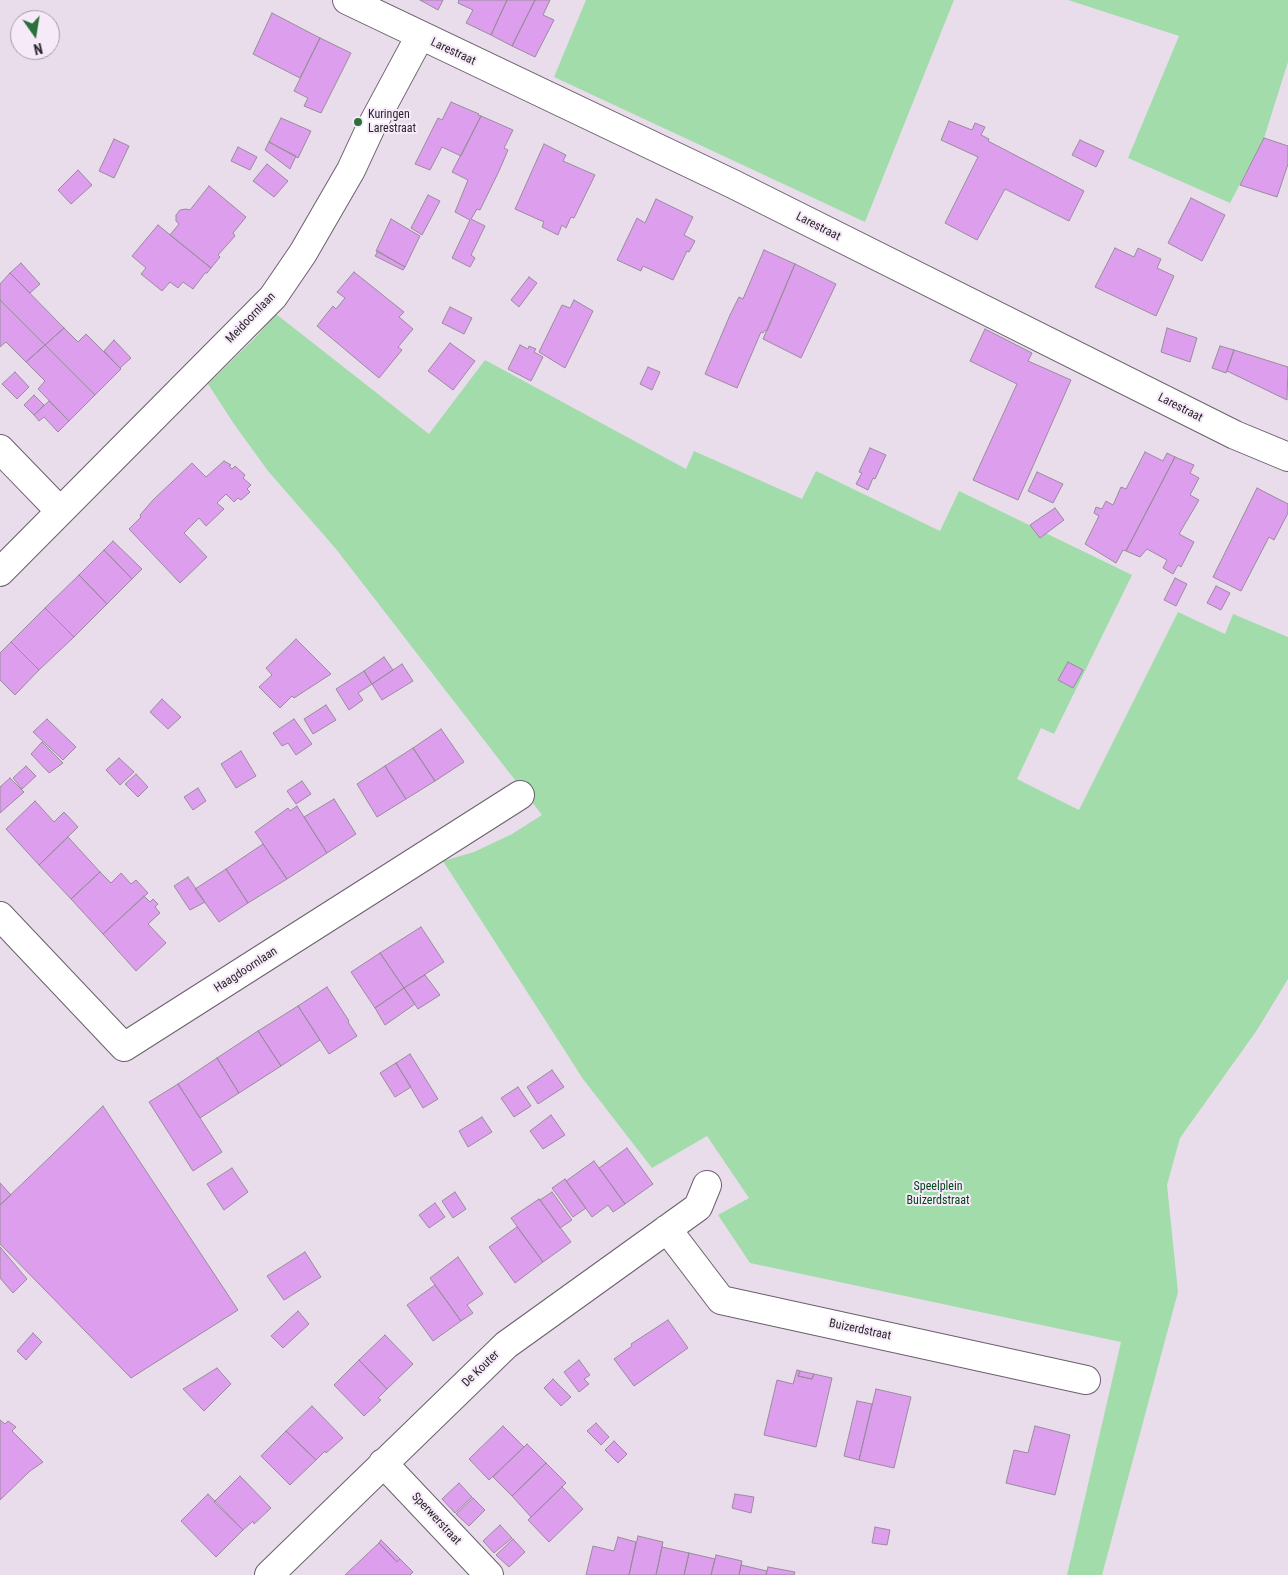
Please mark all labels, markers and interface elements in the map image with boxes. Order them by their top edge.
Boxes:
north arrow [10,10,60,60]
street label: Larestraat [428,35,478,69]
text: N [32,40,44,57]
place label: Kuringen Larestraat [368,108,416,136]
marker: Kuringen Larestraat [352,116,364,128]
street label: Larestraat [793,210,843,244]
street label: Meidoornlaan [223,290,279,346]
street label: Larestraat [1155,391,1205,425]
street label: Haagdoornlaan [212,944,280,996]
park label: Speelplein Buizerdstraat [907,1180,969,1208]
street label: Buizerdstraat [828,1316,892,1344]
street label: De Kouter [459,1348,503,1390]
street label: Sperwerstraat [408,1490,464,1548]

